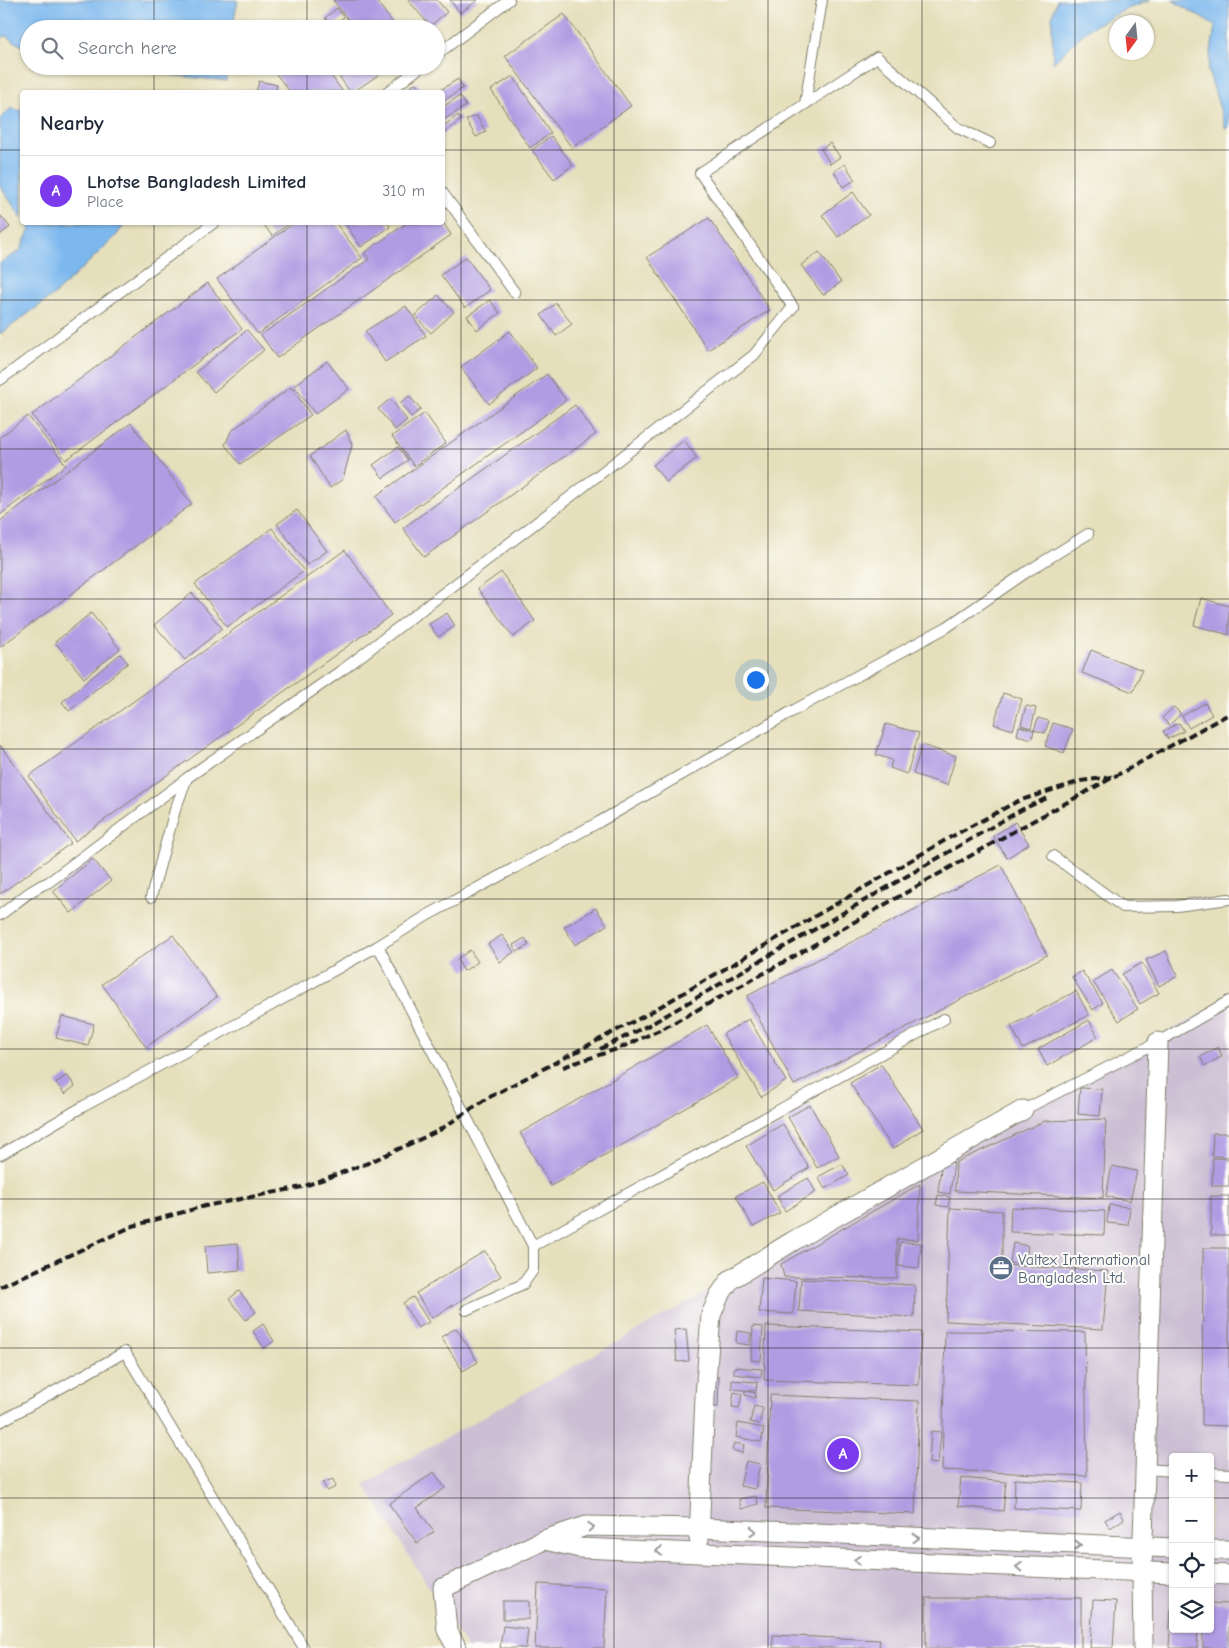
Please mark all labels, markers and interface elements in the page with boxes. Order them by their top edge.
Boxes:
north arrow [1109,15,1154,60]
search box [20,20,445,75]
icon: search [38,34,66,62]
text: Search here [78,37,177,59]
text: Nearby [40,111,104,135]
text: Lhotse Bangladesh Limited [87,171,306,193]
text: A [52,182,60,200]
text: 310 m [382,182,425,200]
text: Place [87,193,123,211]
your location [743,667,769,693]
place label: Valtex International Bangladesh Ltd. [1018,1251,1150,1287]
office icon: Valtex International Bangladesh Ltd. [988,1255,1014,1281]
pin: A [827,1435,859,1473]
map controls [1169,1453,1214,1633]
button: + [1169,1453,1214,1498]
button: − [1169,1498,1214,1543]
one-way arrow [587,1521,595,1532]
one-way arrow [750,1525,758,1536]
one-way arrow [912,1532,920,1543]
one-way arrow [1074,1539,1082,1550]
button: locate [1169,1543,1214,1588]
one-way arrow [655,1546,663,1557]
one-way arrow [853,1554,861,1565]
one-way arrow [1015,1562,1022,1572]
button: layers [1169,1588,1214,1633]

